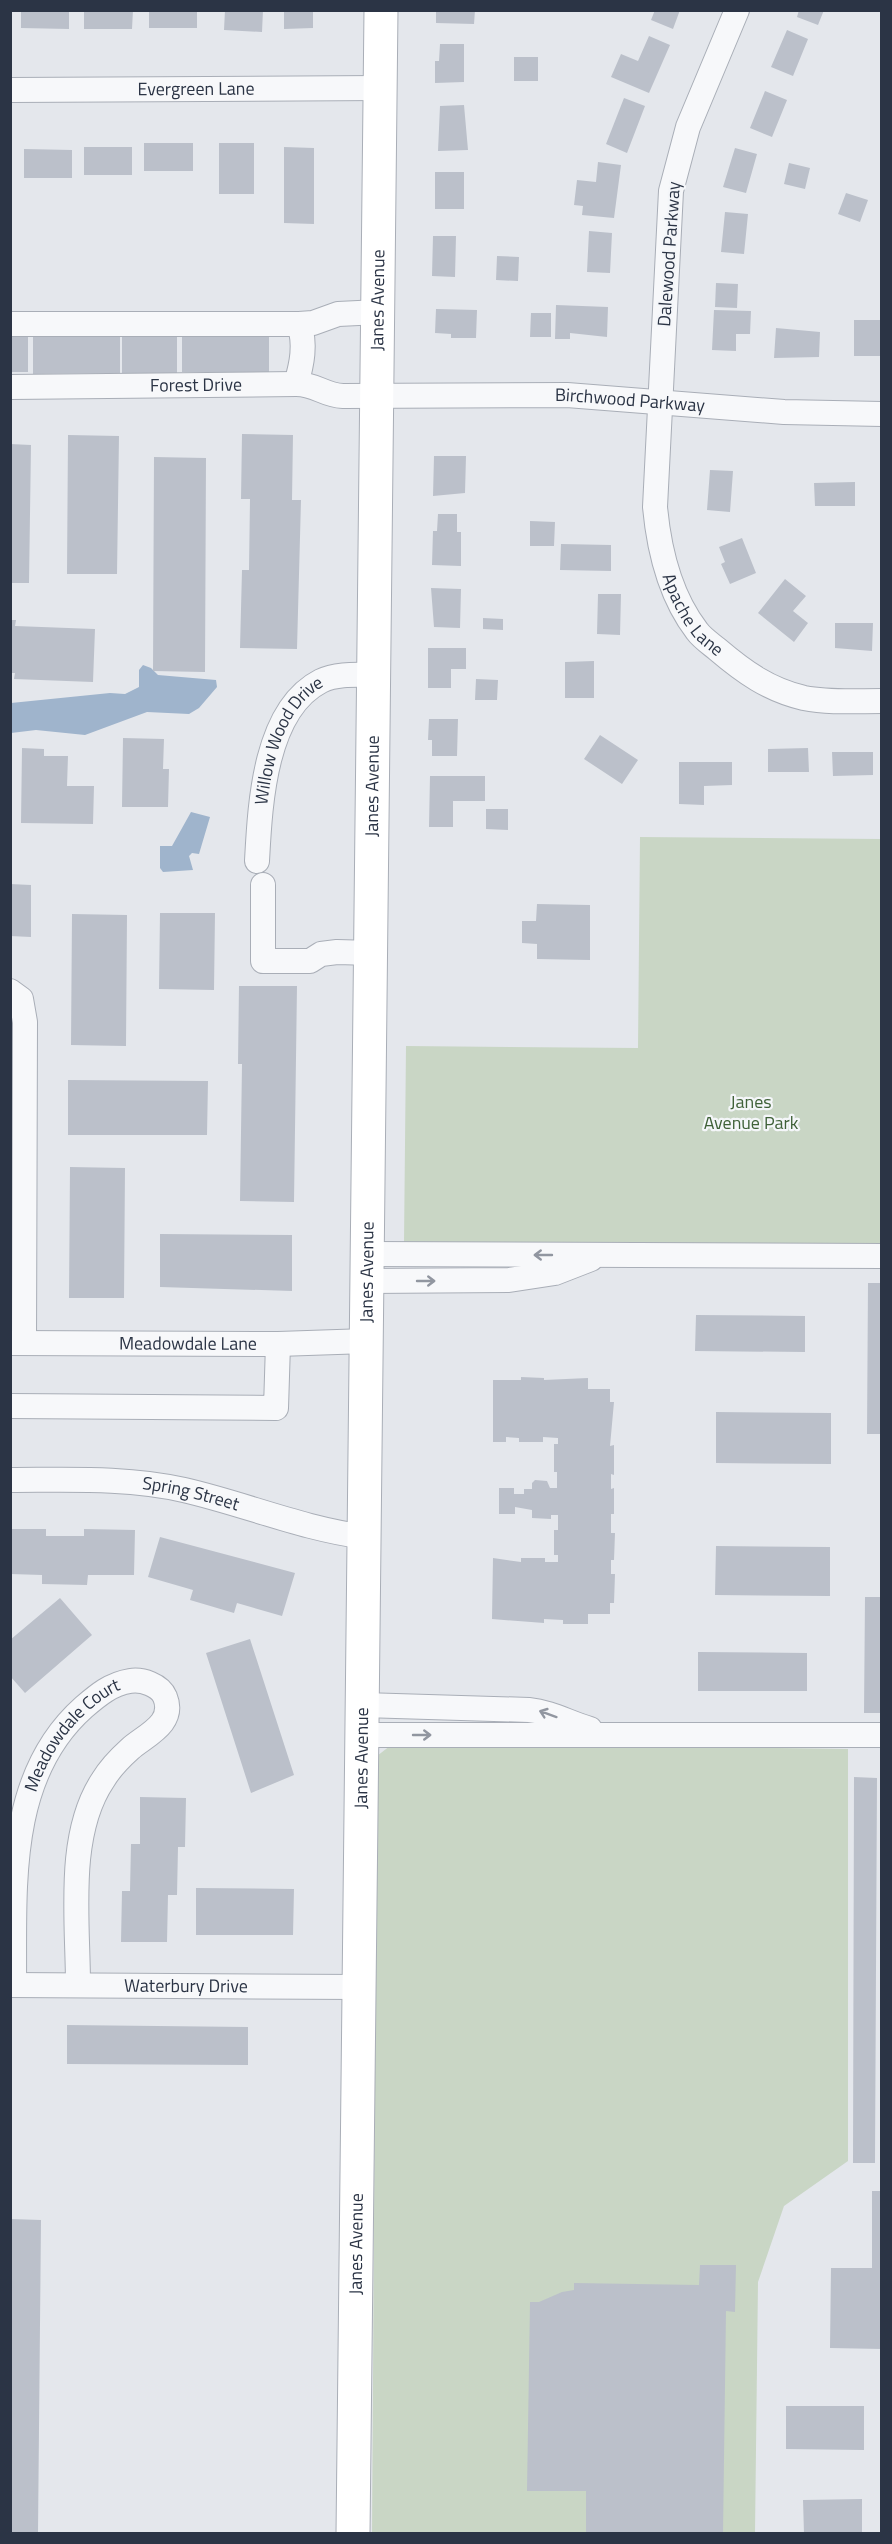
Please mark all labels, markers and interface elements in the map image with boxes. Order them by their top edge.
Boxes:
street label: Evergreen Lane [137,75,255,102]
street label: Dalewood Parkway [650,180,687,328]
street label: Janes Avenue [363,249,391,351]
street label: Forest Drive [150,371,242,399]
street label: Birchwood Parkway [555,381,706,419]
street label: Apache Lane [656,569,730,662]
street label: Willow Wood Drive [247,669,328,806]
street label: Janes Avenue [358,735,386,837]
park label: Janes Avenue Park [704,1088,799,1136]
street label: Janes Avenue [352,1221,381,1323]
one-way arrow [533,1249,553,1261]
one-way arrow [416,1275,436,1287]
street label: Meadowdale Lane [119,1329,257,1357]
street label: Spring Street [141,1469,243,1518]
street label: Meadowdale Court [17,1671,124,1795]
street label: Janes Avenue [347,1707,375,1809]
one-way arrow [540,1708,558,1719]
one-way arrow [411,1729,431,1741]
street label: Waterbury Drive [124,1972,248,1999]
street label: Janes Avenue [342,2193,370,2295]

